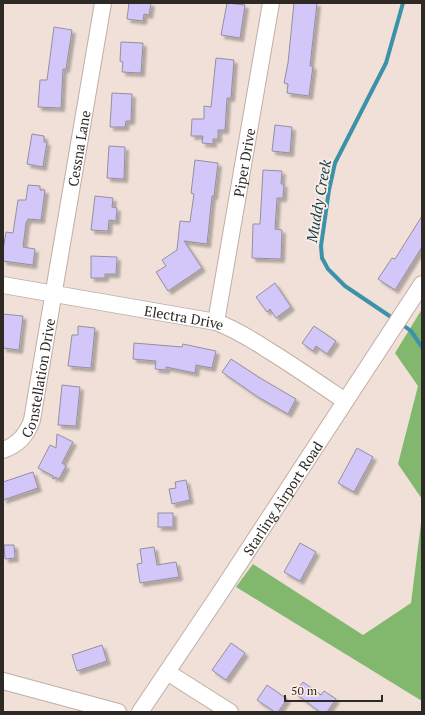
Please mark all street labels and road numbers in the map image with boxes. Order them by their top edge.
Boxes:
street label: Cessna Lane [62,109,94,188]
street label: Piper Drive [228,126,259,198]
street label: Electra Drive [143,300,227,334]
street label: Constellation Drive [16,317,59,441]
street label: Starling Airport Road [238,437,327,559]

